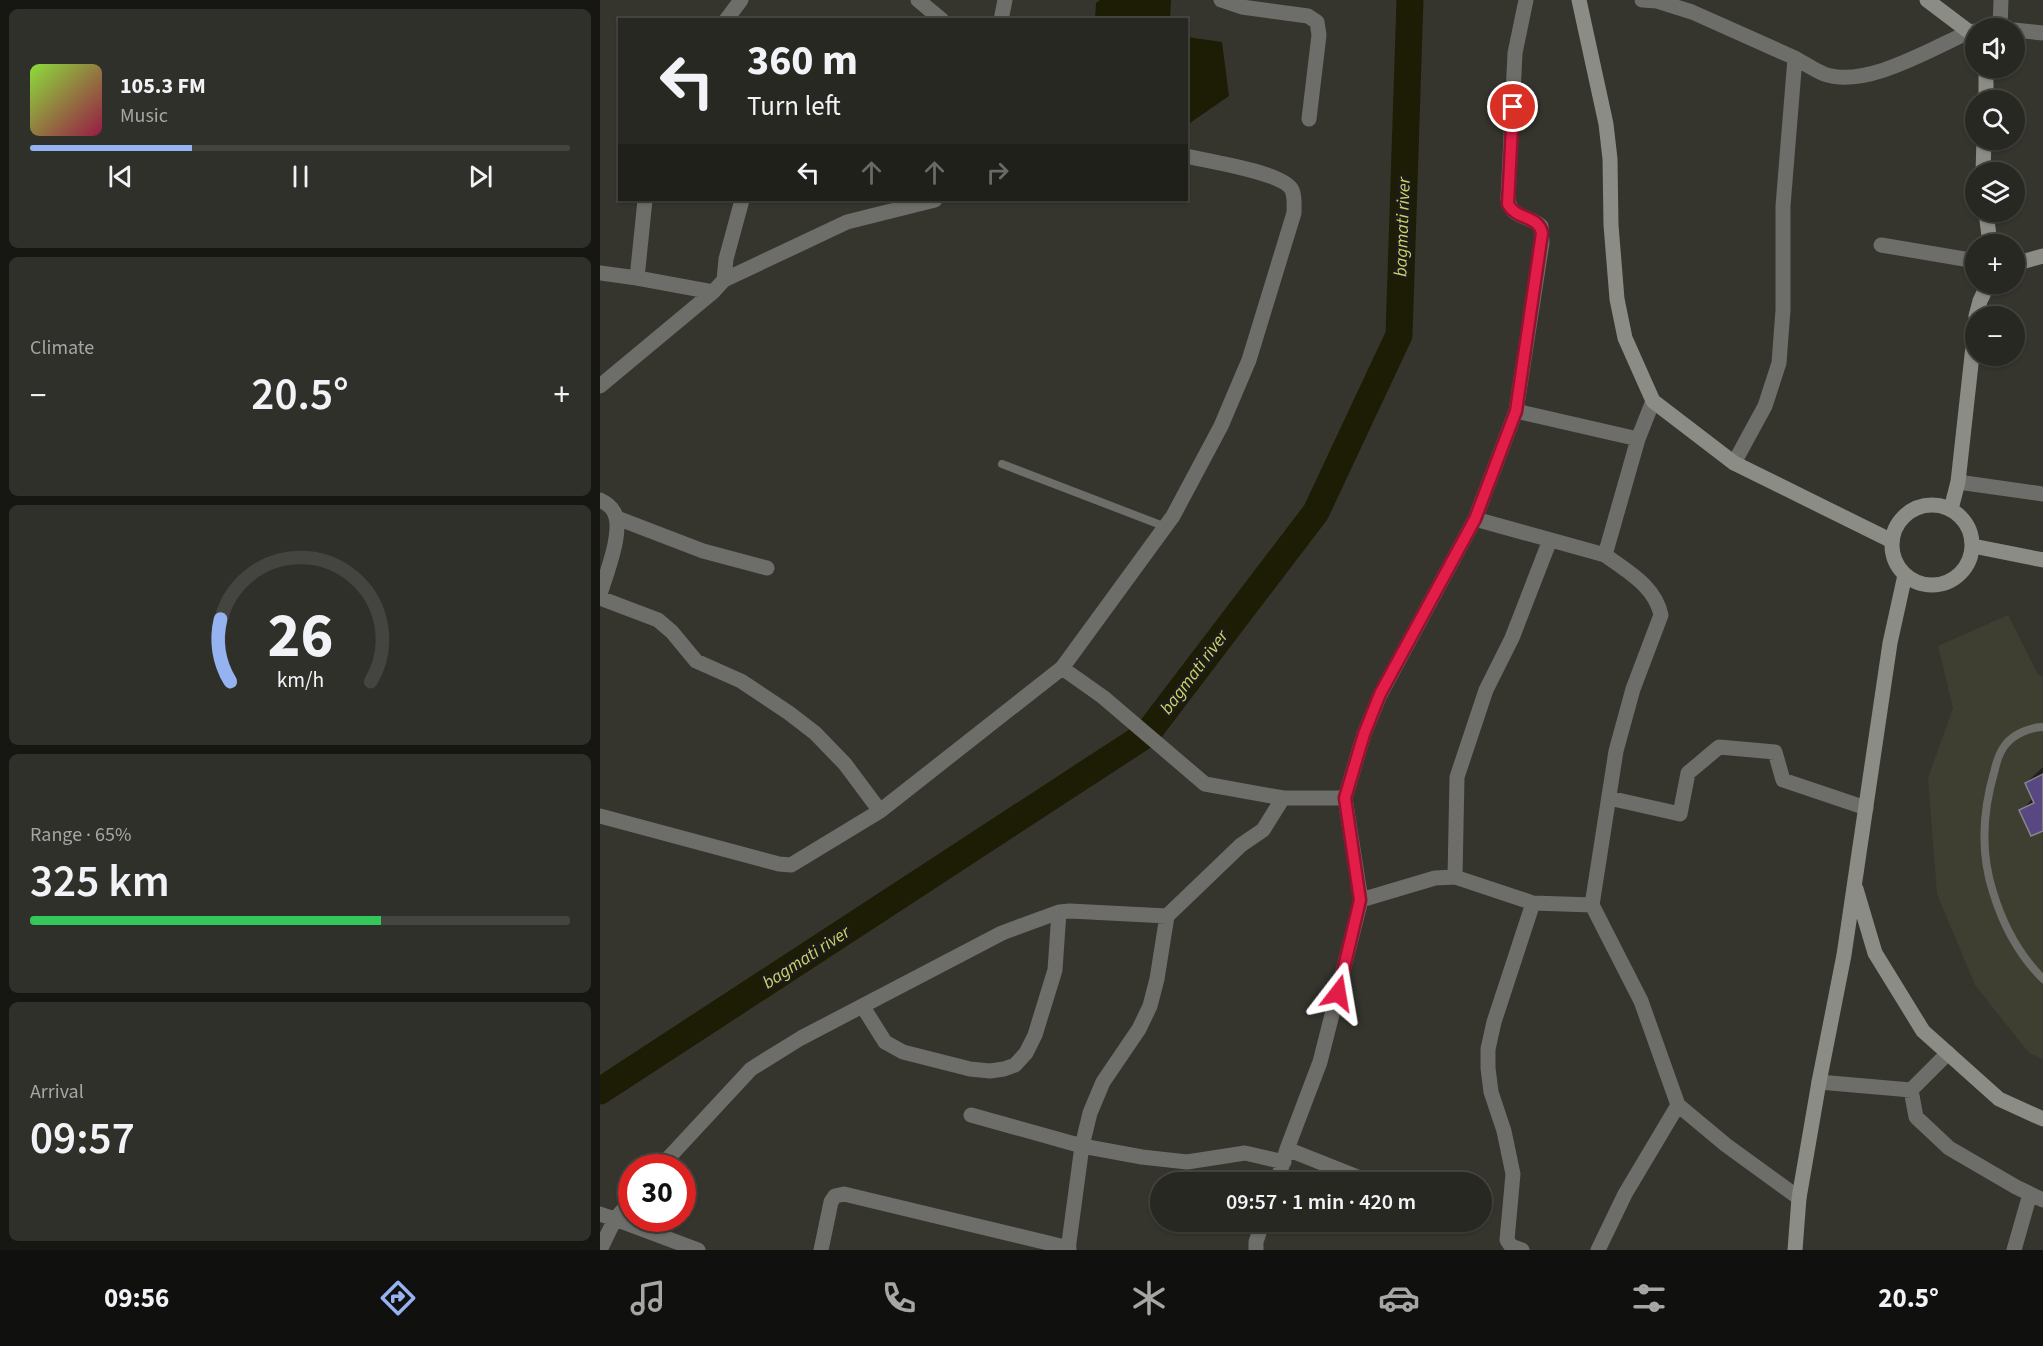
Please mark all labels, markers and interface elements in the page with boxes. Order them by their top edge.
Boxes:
map controls [1965,18,2025,366]
button: sound [1965,18,2025,78]
text: 360 m [747,31,858,91]
icon: left [648,42,726,120]
text: 105.3 FM [120,70,206,102]
pin [1487,81,1538,132]
text: Turn left [747,87,841,126]
icon: arrive [1496,90,1529,123]
button: search [1965,90,2025,150]
text: Music [120,102,168,130]
icon: left [792,156,825,189]
icon: ahead [855,156,888,189]
icon: ahead [918,156,951,189]
icon: right [981,156,1014,189]
icon: previous [104,160,137,193]
icon: pause [284,160,317,193]
icon: next [464,160,497,193]
button: layers [1965,162,2025,222]
water label: bagmati river [1388,176,1417,277]
button: + [1965,234,2025,294]
button: − [1965,306,2025,366]
text: Climate [30,334,94,362]
text: 20.5° [251,363,349,427]
text: − [30,372,46,419]
text: + [554,372,570,419]
text: 26 [267,592,333,681]
water label: bagmati river [1154,624,1235,720]
text: km/h [276,665,324,696]
text: Range · 65% [30,821,131,849]
text: 325 km [30,850,170,914]
water label: bagmati river [758,919,856,995]
position arrow [1306,961,1370,1025]
text: Arrival [30,1078,84,1106]
text: 09:57 [30,1107,135,1171]
speed limit sign: 30 [618,1154,696,1232]
text: 09:57 · 1 min · 420 m [1226,1186,1416,1218]
icon: directions [377,1277,419,1319]
icon: music [627,1277,669,1319]
icon: phone [878,1277,920,1319]
icon: climate [1128,1277,1170,1319]
icon: car [1378,1277,1420,1319]
icon: filters [1628,1277,1670,1319]
text: 09:56 [104,1279,169,1318]
text: 20.5° [1878,1279,1939,1318]

